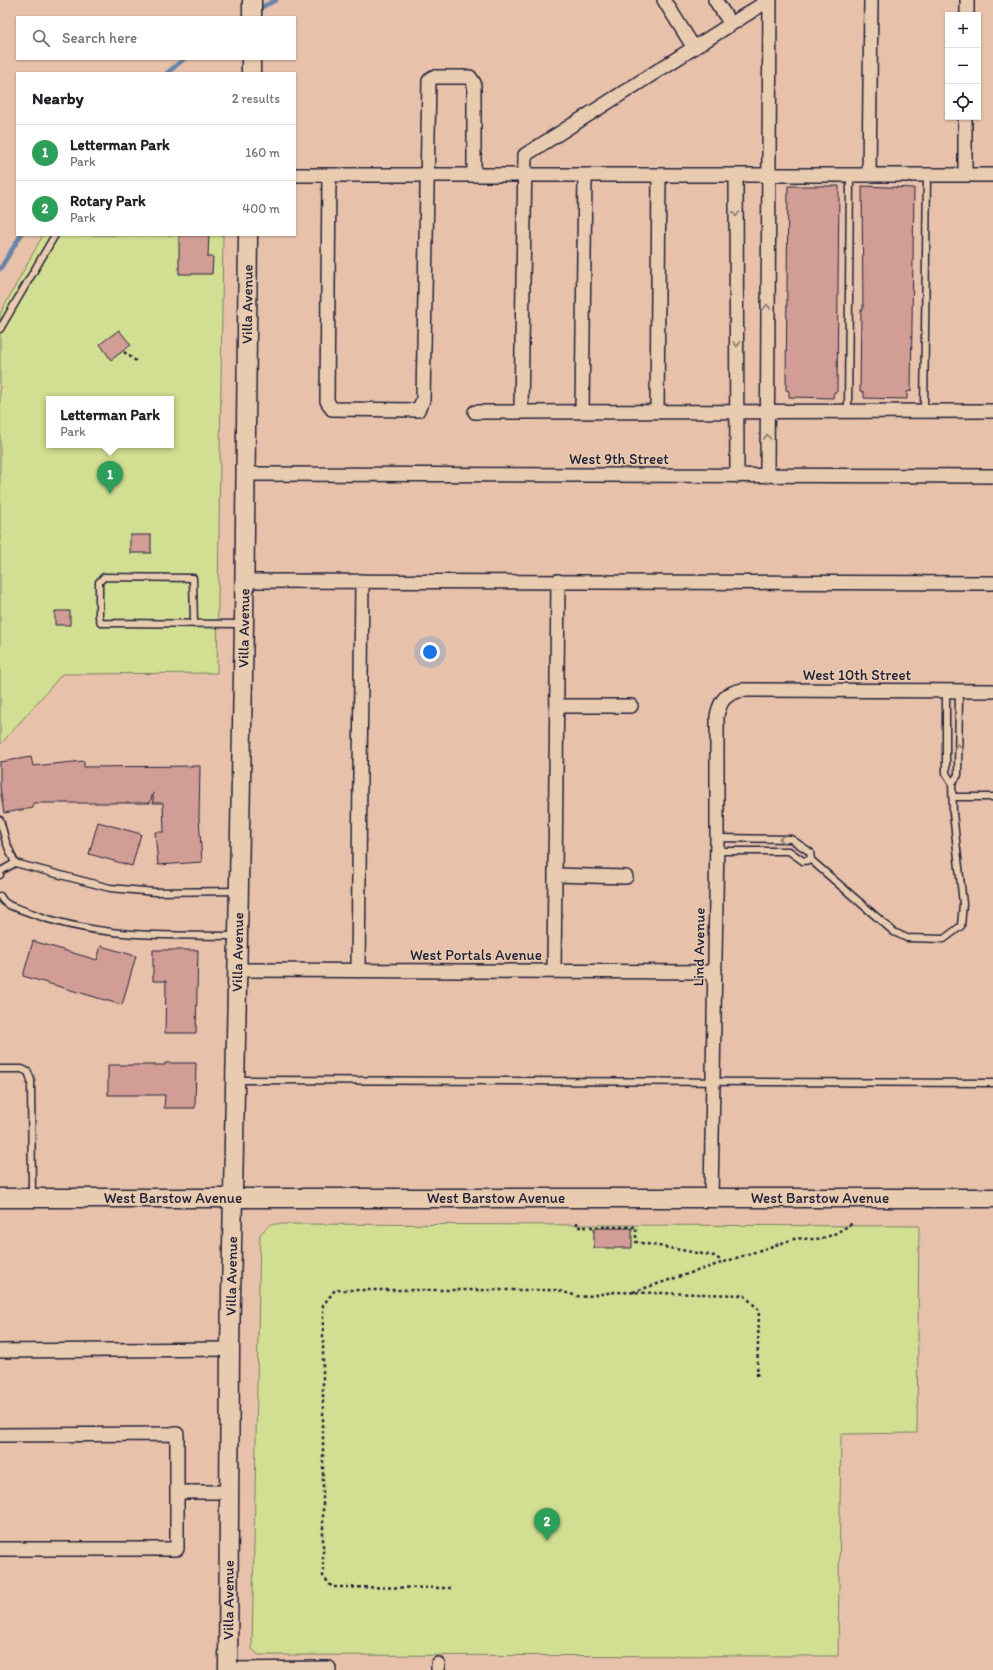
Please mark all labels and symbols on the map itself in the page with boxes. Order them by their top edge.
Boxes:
one-way arrow [732,211,740,217]
street label: Villa Avenue [238,264,257,344]
one-way arrow [763,304,771,310]
one-way arrow [733,341,741,347]
one-way arrow [763,434,771,440]
street label: West 9th Street [569,450,669,468]
pin: 1 [97,461,123,494]
street label: Villa Avenue [234,588,253,668]
your location [420,642,440,662]
street label: West 10th Street [803,666,912,684]
one-way arrow [954,743,962,749]
one-way arrow [779,835,785,843]
street label: Lind Avenue [689,907,709,987]
street label: Villa Avenue [228,912,247,992]
street label: West Portals Avenue [410,946,542,964]
street label: West Barstow Avenue [104,1189,242,1207]
street label: West Barstow Avenue [427,1189,565,1207]
street label: West Barstow Avenue [751,1189,889,1207]
street label: Villa Avenue [222,1236,241,1316]
pin: 2 [534,1508,560,1541]
street label: Villa Avenue [219,1560,238,1640]

